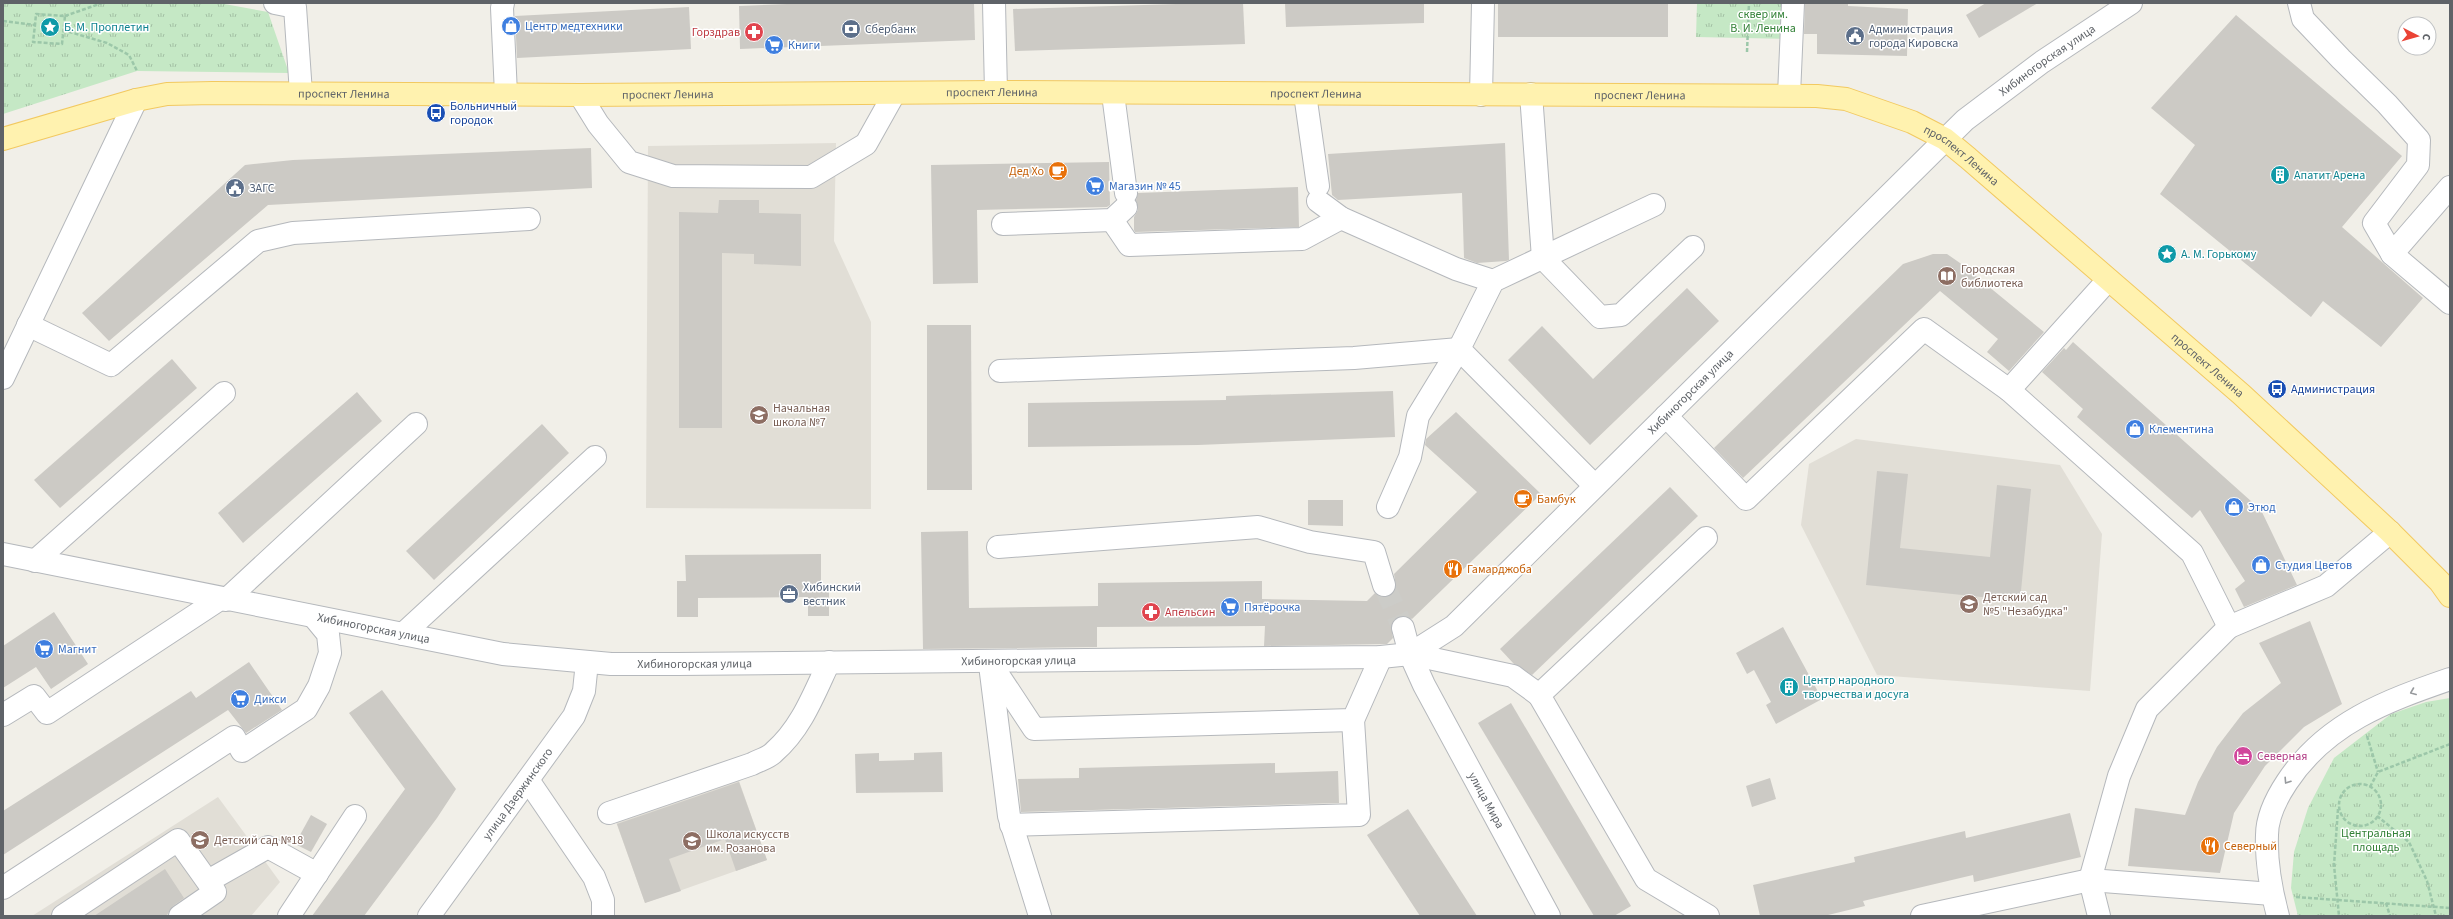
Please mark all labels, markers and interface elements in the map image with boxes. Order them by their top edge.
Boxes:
park label: сквер им. В. И. Ленина [1730,6,1796,37]
shop icon: Центр медтехники [500,15,522,37]
place icon: Б. М. Проплетин [39,16,61,38]
north arrow [2397,16,2437,56]
place label: Центр медтехники [525,18,623,35]
bank icon: Сбербанк [840,18,862,40]
place label: Б. М. Проплетин [64,19,149,36]
street label: Хибиногорская улица [1995,20,2099,100]
pharmacy icon: Горздрав [743,21,765,43]
place label: Сбербанк [865,21,916,38]
place label: Администрация города Кировска [1869,21,1958,52]
place label: Горздрав [692,24,740,41]
public building icon: Администрация города Кировска [1844,25,1866,47]
text: С [2419,33,2434,42]
supermarket icon: Книги [763,34,785,56]
place label: Книги [788,37,820,54]
street label: проспект Ленина [946,83,1038,101]
street label: проспект Ленина [298,85,390,102]
street label: проспект Ленина [1270,85,1362,102]
street label: проспект Ленина [622,86,714,103]
street label: проспект Ленина [1594,86,1686,104]
place label: Больничный городок [450,98,517,129]
bus stop icon: Больничный городок [425,102,447,124]
street label: проспект Ленина [1921,121,2003,190]
cafe icon: Дед Хо [1047,160,1069,182]
place label: Дед Хо [1009,163,1044,180]
building icon: Апатит Арена [2269,164,2291,186]
place label: Апатит Арена [2294,167,2365,184]
supermarket icon: Магазин № 45 [1084,175,1106,197]
public building icon: ЗАГС [224,177,246,199]
place label: Магазин № 45 [1109,178,1181,195]
place label: ЗАГС [249,180,275,197]
place icon: А. М. Горькому [2156,243,2178,265]
place label: А. М. Горькому [2181,246,2257,263]
place label: Городская библиотека [1961,261,2023,292]
library icon: Городская библиотека [1936,265,1958,287]
street label: проспект Ленина [2168,329,2248,402]
street label: Хибиногорская улица [1644,345,1737,438]
bus stop icon: Администрация [2266,378,2288,400]
place label: Администрация [2291,381,2375,398]
place label: Начальная школа №7 [773,400,830,431]
school or university icon: Начальная школа №7 [748,404,770,426]
shop icon: Клементина [2124,418,2146,440]
place label: Клементина [2149,421,2214,438]
cafe icon: Бамбук [1512,488,1534,510]
place label: Бамбук [1537,491,1576,508]
shop icon: Этюд [2223,496,2245,518]
place label: Этюд [2248,499,2276,516]
shop icon: Студия Цветов [2250,554,2272,576]
place label: Студия Цветов [2275,557,2352,574]
restaurant icon: Гамарджоба [1442,558,1464,580]
place label: Гамарджоба [1467,561,1532,578]
place label: Хибинский вестник [803,579,861,610]
office icon: Хибинский вестник [778,583,800,605]
place label: Детский сад №5 "Незабудка" [1983,589,2068,620]
school or university icon: Детский сад №5 "Незабудка" [1958,593,1980,615]
supermarket icon: Пятёрочка [1219,596,1241,618]
place label: Пятёрочка [1244,599,1300,616]
pharmacy icon: Апельсин [1140,601,1162,623]
place label: Апельсин [1165,604,1215,621]
street label: Хибиногорская улица [316,609,432,648]
supermarket icon: Магнит [33,638,55,660]
place label: Магнит [58,641,97,658]
street label: Хибиногорская улица [961,652,1076,670]
street label: Хибиногорская улица [637,655,752,673]
place label: Центр народного творчества и досуга [1803,672,1909,703]
building icon: Центр народного творчества и досуга [1778,676,1800,698]
supermarket icon: Дикси [229,688,251,710]
one-way arrow [2410,688,2417,696]
place label: Дикси [254,691,287,708]
street label: улица Дзержинского [478,744,557,843]
hotel icon: Северная [2232,745,2254,767]
place label: Северная [2257,748,2307,765]
street label: улица Мира [1464,769,1509,832]
one-way arrow [2285,777,2292,784]
park label: Центральная площадь [2341,825,2411,856]
place label: Школа искусств им. Розанова [706,826,789,857]
school or university icon: Детский сад №18 [189,829,211,851]
school or university icon: Школа искусств им. Розанова [681,830,703,852]
place label: Детский сад №18 [214,832,303,849]
restaurant icon: Северный [2199,835,2221,857]
place label: Северный [2224,838,2277,855]

